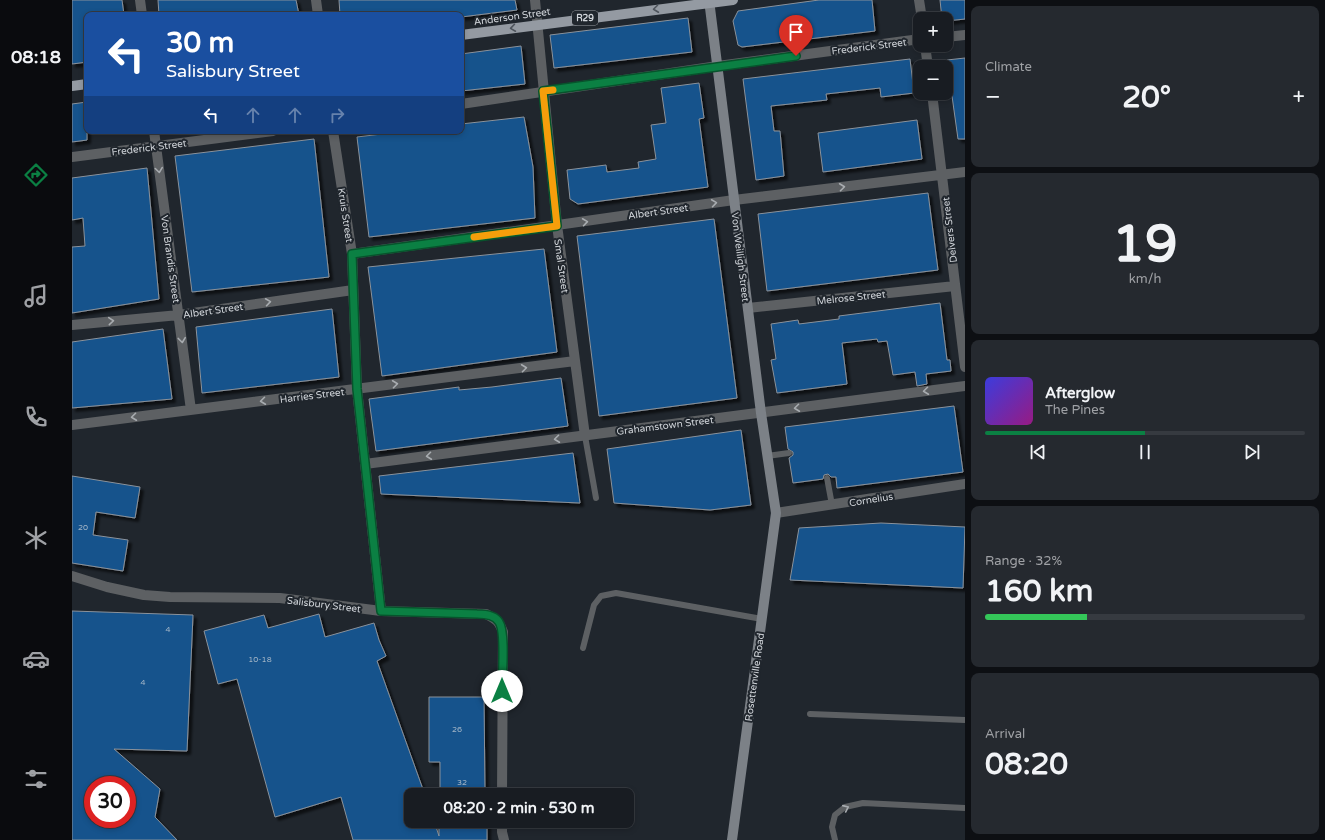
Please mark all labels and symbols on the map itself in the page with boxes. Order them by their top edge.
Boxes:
one-way arrow [653,5,659,14]
street label: Anderson Street [473,6,551,28]
road number: R29 [572,11,598,25]
pin [779,15,813,56]
one-way arrow [510,23,517,31]
street label: Frederick Street [831,36,907,58]
street label: Frederick Street [111,137,187,159]
one-way arrow [154,167,163,173]
one-way arrow [839,183,846,192]
street label: Kruis Street [335,187,355,243]
street label: Delvers Street [940,196,960,263]
one-way arrow [710,199,717,208]
street label: Albert Street [627,202,689,222]
street label: Von Weilligh Street [729,212,751,303]
street label: Von Brandis Street [158,215,182,304]
one-way arrow [582,218,588,227]
street label: Smal Street [551,238,571,294]
street label: Melrose Street [816,288,886,308]
one-way arrow [265,298,271,307]
street label: Albert Street [182,301,244,321]
one-way arrow [108,317,114,326]
one-way arrow [177,337,186,343]
one-way arrow [521,364,527,373]
one-way arrow [392,380,399,389]
street label: Harries Street [279,386,345,406]
one-way arrow [923,386,929,395]
one-way arrow [259,396,266,405]
one-way arrow [794,403,800,412]
one-way arrow [130,412,137,421]
street label: Grahamstown Street [616,414,714,438]
one-way arrow [554,434,561,443]
one-way arrow [425,451,432,460]
street label: Cornelius [848,491,894,509]
house number: 20 [78,523,88,532]
street label: Salisbury Street [286,595,362,615]
house number: 4 [165,625,171,634]
street label: Rosettenville Road [743,632,767,722]
house number: 10-18 [248,655,272,664]
position arrow [481,670,523,712]
house number: 4 [140,678,146,687]
house number: 26 [452,725,462,734]
speed limit sign: 30 [84,776,136,828]
house number: 32 [457,778,467,787]
one-way arrow [842,805,849,813]

